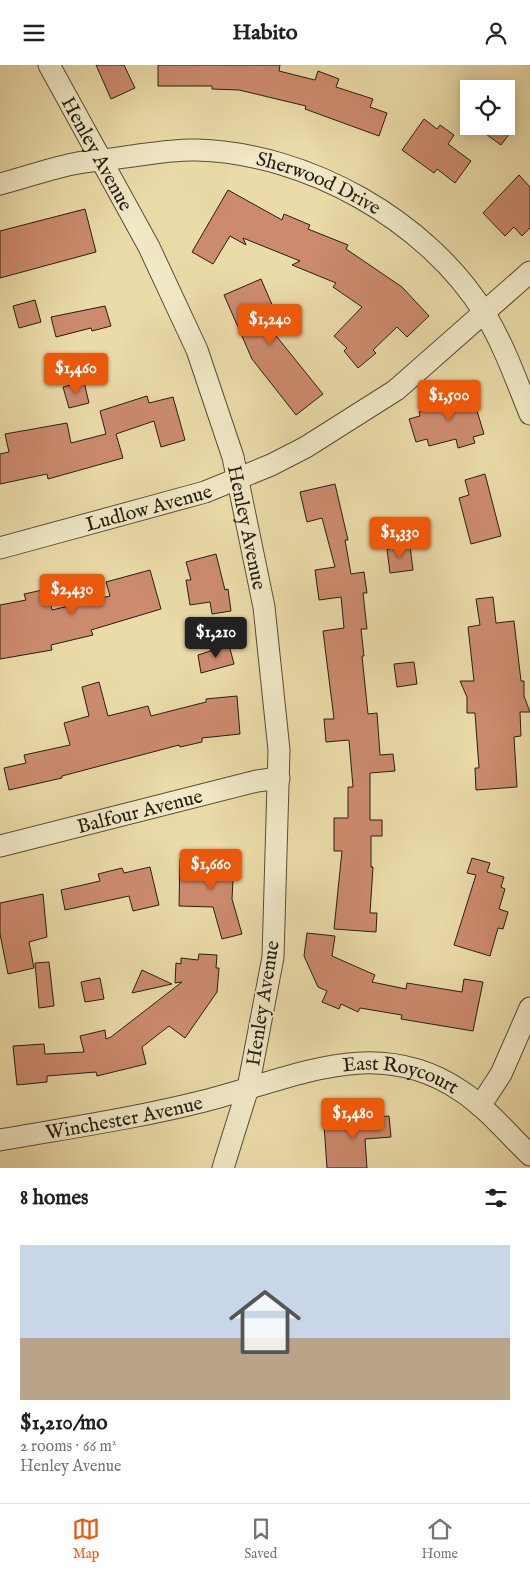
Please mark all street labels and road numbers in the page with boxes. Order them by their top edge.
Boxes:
street label: Henley Avenue [55,93,138,216]
street label: Sherwood Drive [254,147,385,221]
street label: Henley Avenue [221,463,271,592]
street label: Ludlow Avenue [83,479,216,538]
street label: Balfour Avenue [75,784,205,840]
street label: Henley Avenue [241,939,286,1068]
street label: East Roycourt [341,1052,463,1101]
street label: Winchester Avenue [44,1091,205,1146]

